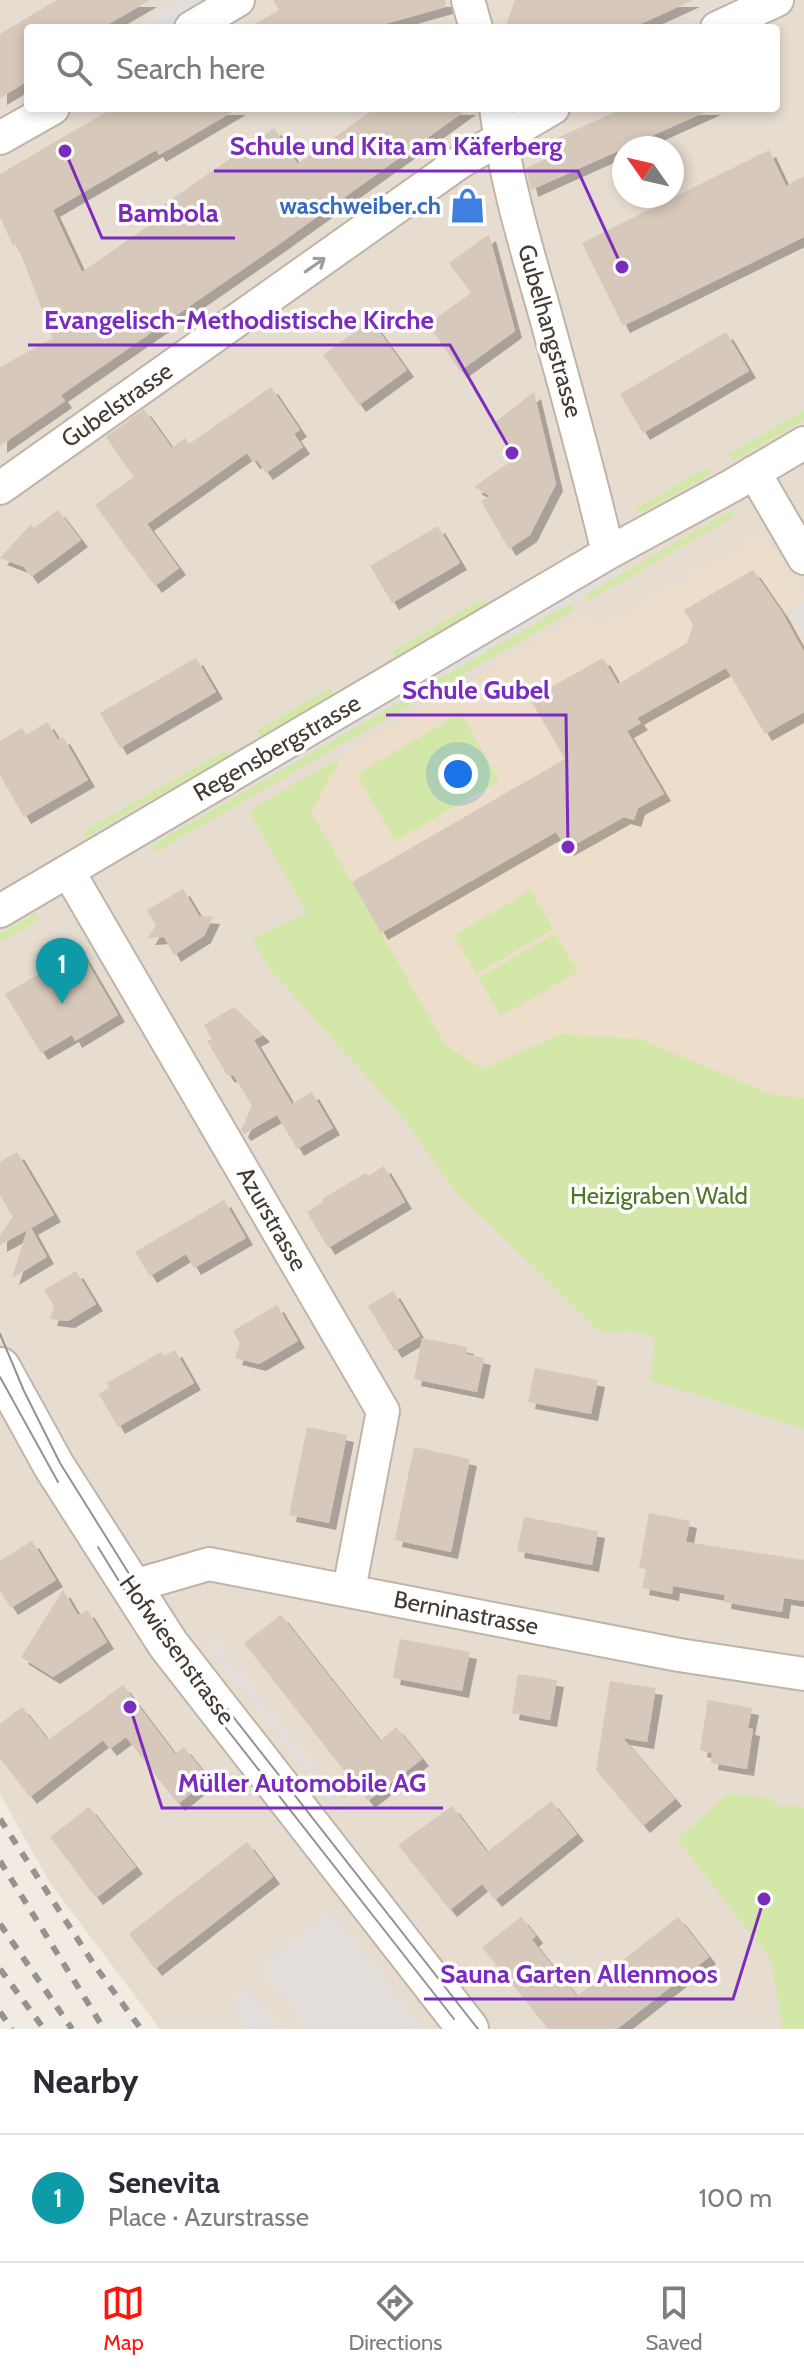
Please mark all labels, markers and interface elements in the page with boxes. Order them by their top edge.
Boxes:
search box [24,24,780,112]
icon: search [52,46,96,90]
text: Search here [116,50,265,87]
callout: Schule und Kita am Käferberg [214,121,578,171]
text: Schule und Kita am Käferberg [230,130,562,162]
north arrow [612,136,684,208]
shop icon: waschweiber.ch [448,187,486,225]
callout: Bambola [102,188,235,238]
place label: waschweiber.ch [280,191,441,220]
text: Bambola [117,197,219,229]
street label: Gubelhangstrasse [512,241,589,421]
one-way arrow [304,256,325,273]
callout: Evangelisch-Methodistische Kirche [28,295,450,345]
text: Evangelisch-Methodistische Kirche [44,304,434,336]
street label: Gubelstrasse [56,356,178,453]
callout: Schule Gubel [386,665,566,715]
text: Schule Gubel [402,674,550,706]
street label: Regensbergstrasse [188,688,365,807]
your location [438,754,478,794]
pin: 1 [36,938,88,1004]
street label: Azurstrasse [231,1162,314,1276]
park label: Heizigraben Wald [570,1181,748,1210]
street label: Hofwiesenstrasse [114,1570,241,1730]
street label: Berninastrasse [391,1584,541,1641]
callout: Müller Automobile AG [162,1758,443,1808]
text: Müller Automobile AG [178,1767,426,1799]
callout: Sauna Garten Allenmoos [424,1949,733,1999]
text: Sauna Garten Allenmoos [440,1958,718,1990]
text: Nearby [32,2060,139,2102]
text: Senevita [108,2164,220,2201]
text: 1 [53,2182,63,2214]
text: 100 m [699,2182,772,2214]
text: Place · Azurstrasse [108,2201,309,2233]
tab: Map [101,2281,145,2356]
tab: Directions [348,2281,442,2356]
tab: Saved [645,2281,703,2356]

